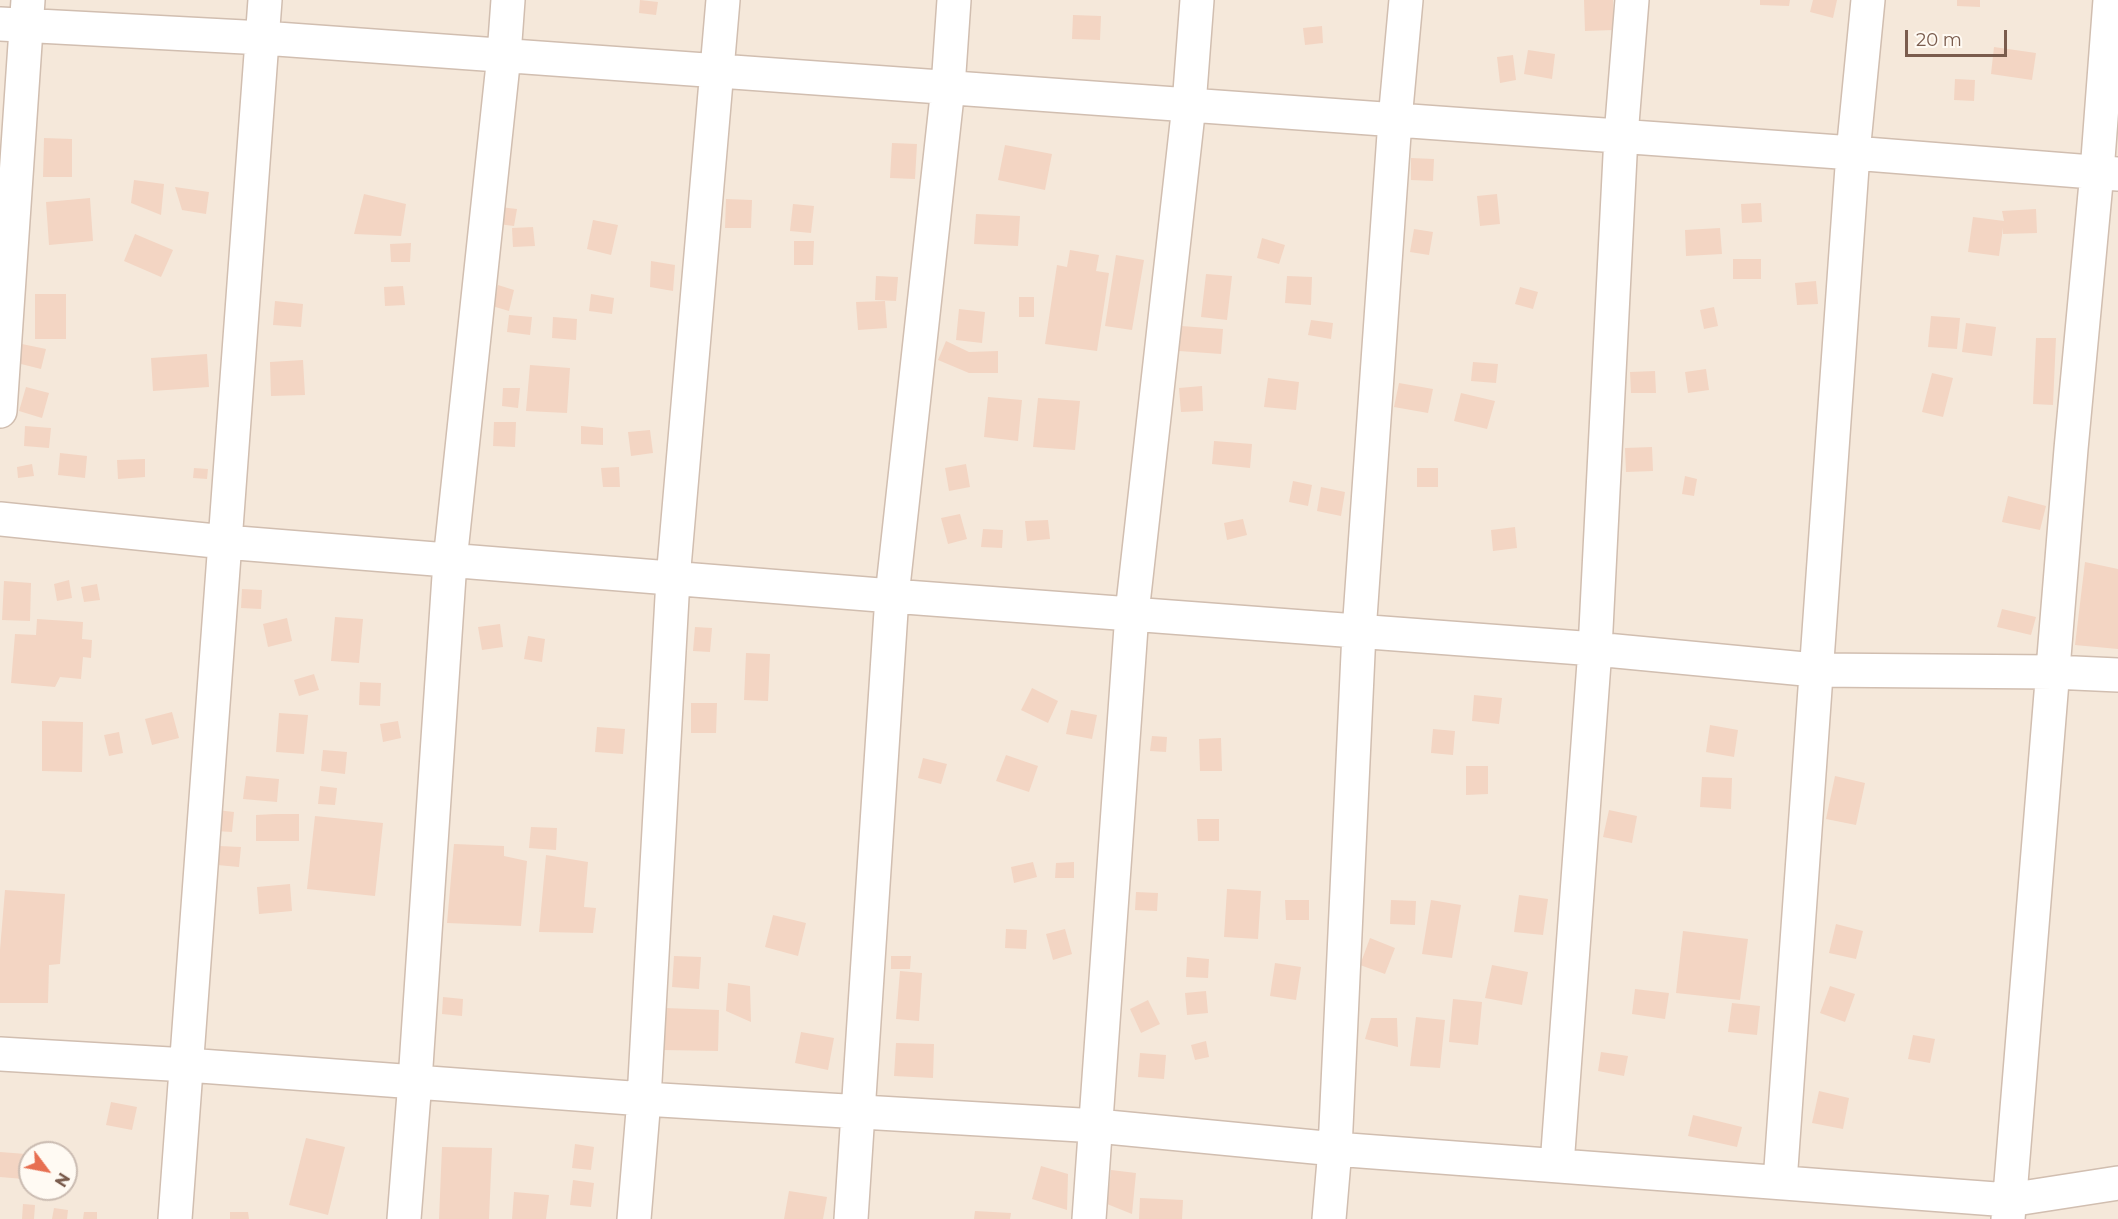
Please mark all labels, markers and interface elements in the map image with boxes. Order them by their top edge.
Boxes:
scale bar [1908,18,2010,56]
text: 20 m [1916,29,1962,51]
north arrow [18,1141,78,1201]
text: N [51,1169,73,1190]

